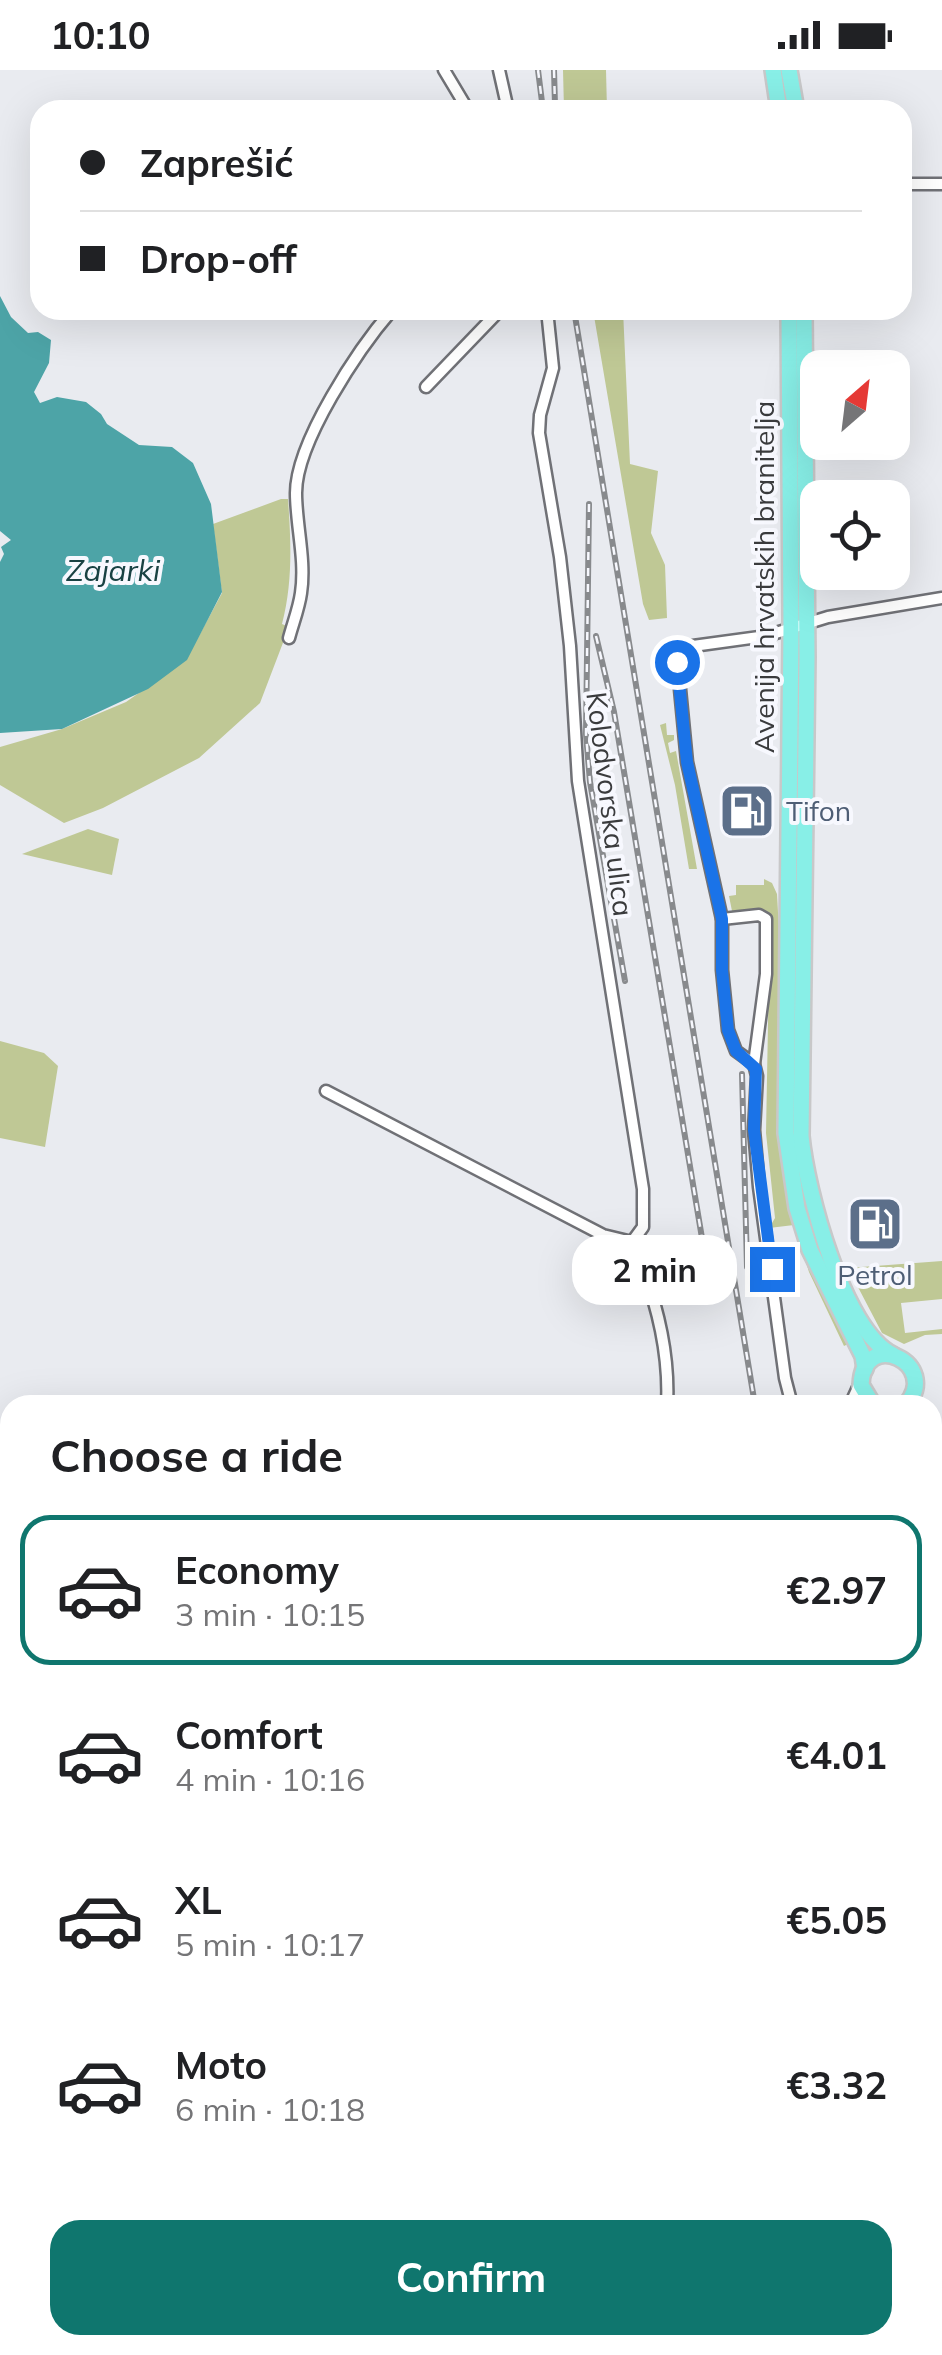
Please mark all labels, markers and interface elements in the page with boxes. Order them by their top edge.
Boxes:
text: 10:10 [50,11,151,59]
text: Zaprešić [140,139,293,187]
text: Drop-off [140,235,297,283]
north arrow [800,350,910,460]
map controls [800,350,910,590]
street label: Avenija hrvatskih branitelja [746,401,781,753]
button: locate [800,480,910,590]
water label: Zajarki [66,551,161,589]
route start [655,640,700,685]
street label: Kolodvorska ulica [579,690,642,918]
fuel station icon: Tifon [717,781,777,841]
place label: Tifon [786,793,851,828]
fuel station icon: Petrol [845,1194,905,1254]
callout: 2 min [572,1234,737,1304]
route end [750,1247,795,1292]
text: 2 min [612,1250,697,1290]
place label: Petrol [837,1257,913,1292]
text: Choose a ride [50,1427,343,1483]
icon: car [55,1545,145,1635]
text: Economy [175,1546,339,1594]
text: €2.97 [786,1566,887,1614]
text: 3 min · 10:15 [175,1594,365,1634]
icon: car [55,1710,145,1800]
text: Comfort [175,1711,323,1759]
text: €4.01 [786,1731,887,1779]
text: 4 min · 10:16 [175,1759,365,1799]
icon: car [55,1875,145,1965]
text: XL [175,1876,222,1924]
text: €5.05 [786,1896,887,1944]
text: 5 min · 10:17 [175,1924,365,1964]
icon: car [55,2040,145,2130]
text: Moto [175,2041,267,2089]
text: €3.32 [786,2061,887,2109]
text: 6 min · 10:18 [175,2089,365,2129]
button: Confirm [50,2220,892,2335]

